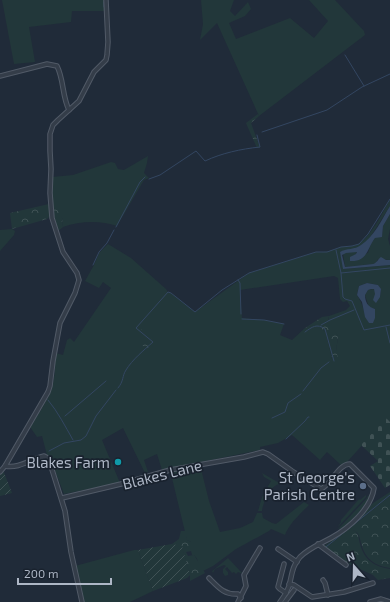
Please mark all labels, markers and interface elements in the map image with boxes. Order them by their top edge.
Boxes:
place label: Blakes Farm [26,453,110,471]
street label: Blakes Lane [120,455,204,493]
marker: Blakes Farm [113,457,123,467]
place label: St George's Parish Centre [264,468,355,503]
marker: St George's Parish Centre [358,481,368,491]
north arrow [334,546,374,586]
text: N [344,549,356,564]
scale bar [18,560,111,586]
text: 200 m [24,566,58,580]

